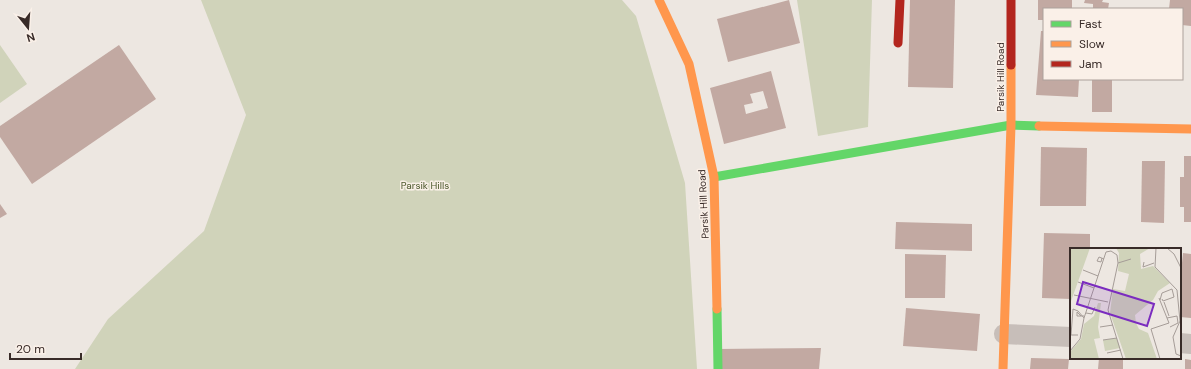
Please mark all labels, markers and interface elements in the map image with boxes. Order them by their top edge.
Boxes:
north arrow [8,8,48,48]
legend [1043,8,1183,80]
text: Fast [1079,16,1102,32]
text: N [25,30,37,45]
text: Slow [1079,36,1105,52]
street label: Parsik Hill Road [994,42,1007,112]
text: Jam [1079,56,1102,72]
street label: Parsik Hill Road [695,169,712,239]
park label: Parsik Hills [401,179,449,192]
inset map [1070,248,1181,359]
scale bar [10,335,81,361]
text: 20 m [16,341,45,357]

